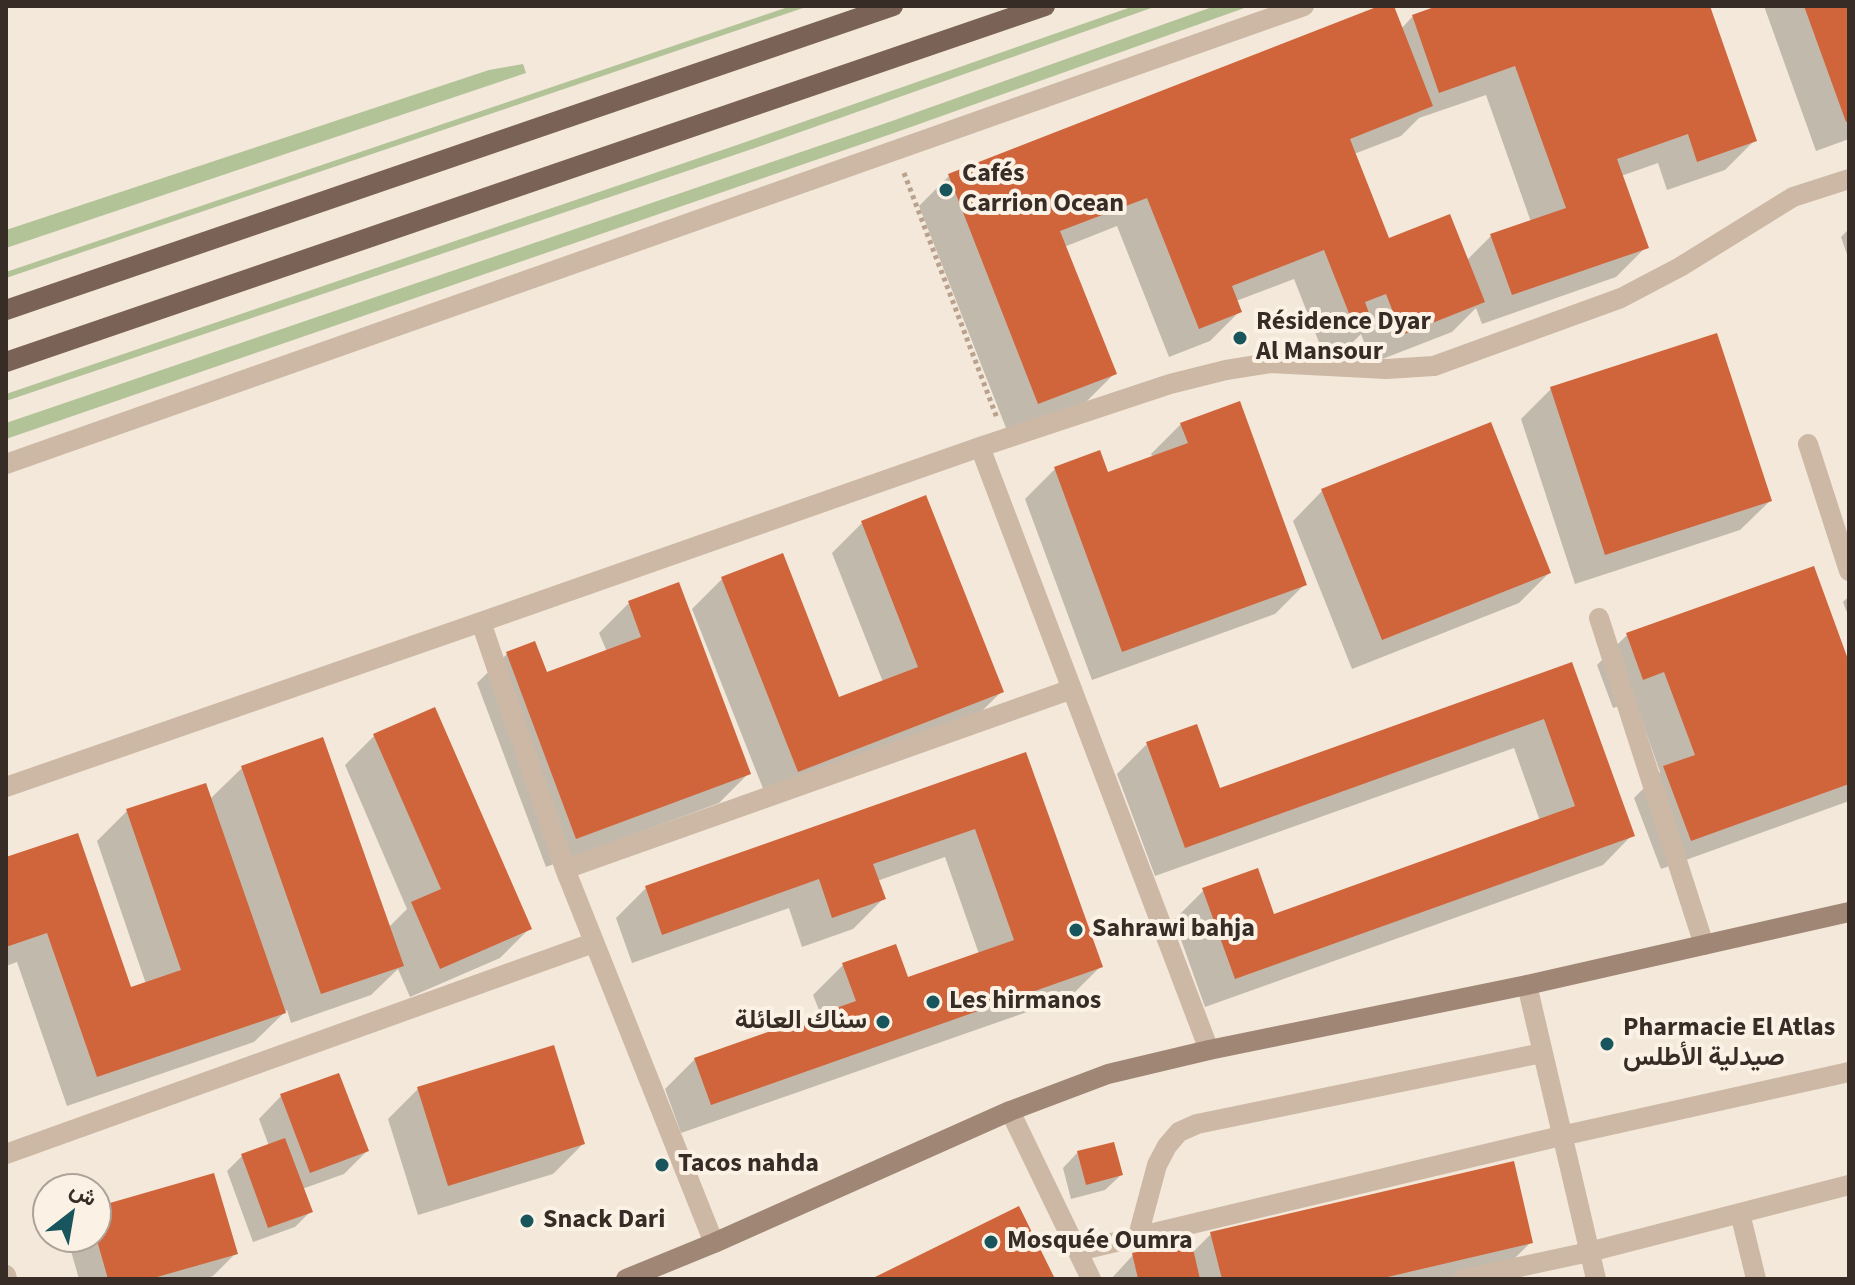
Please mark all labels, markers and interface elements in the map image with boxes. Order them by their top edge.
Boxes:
place label: Cafés Carrion Ocean [962,159,1124,220]
marker: Cafés Carrion Ocean [937,181,955,199]
place label: Résidence Dyar Al Mansour [1256,307,1431,368]
marker: Résidence Dyar Al Mansour [1231,329,1249,347]
place label: Sahrawi bahja [1092,914,1255,946]
marker: Sahrawi bahja [1067,921,1085,939]
place label: Les hirmanos [949,986,1101,1018]
marker: Les hirmanos [924,993,942,1011]
place label: سناك العائلة [735,1006,867,1038]
marker: سناك العائلة [874,1013,892,1031]
place label: Pharmacie El Atlas صيدلية الأطلس [1623,1013,1835,1074]
marker: Pharmacie El Atlas صيدلية الأطلس [1598,1035,1616,1053]
place label: Tacos nahda [678,1149,819,1181]
marker: Tacos nahda [653,1156,671,1174]
north arrow [32,1173,112,1253]
text: ش [64,1174,103,1215]
place label: Snack Dari [543,1205,665,1237]
marker: Snack Dari [518,1212,536,1230]
place label: Mosquée Oumra [1007,1226,1193,1258]
marker: Mosquée Oumra [982,1233,1000,1251]

